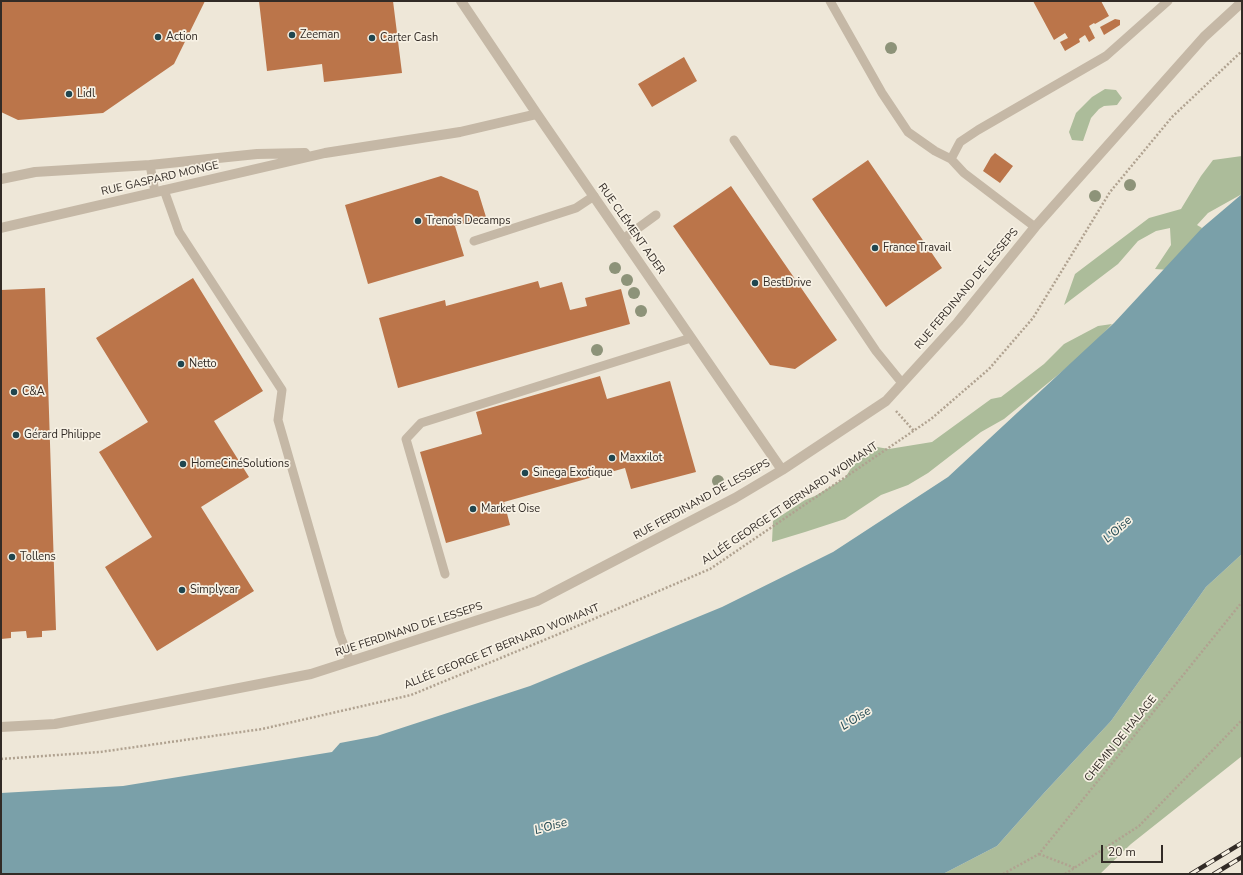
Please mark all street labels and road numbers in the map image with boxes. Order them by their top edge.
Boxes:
street label: RUE GASPARD MONGE [100,159,220,199]
street label: RUE CLÉMENT ADER [595,181,667,277]
street label: RUE FERDINAND DE LESSEPS [912,226,1022,352]
street label: ALLÉE GEORGE ET BERNARD WOIMANT [699,440,881,568]
street label: RUE FERDINAND DE LESSEPS [631,457,773,543]
street label: RUE FERDINAND DE LESSEPS [334,600,484,660]
street label: ALLÉE GEORGE ET BERNARD WOIMANT [402,602,602,692]
street label: CHEMIN DE HALAGE [1082,693,1160,785]

